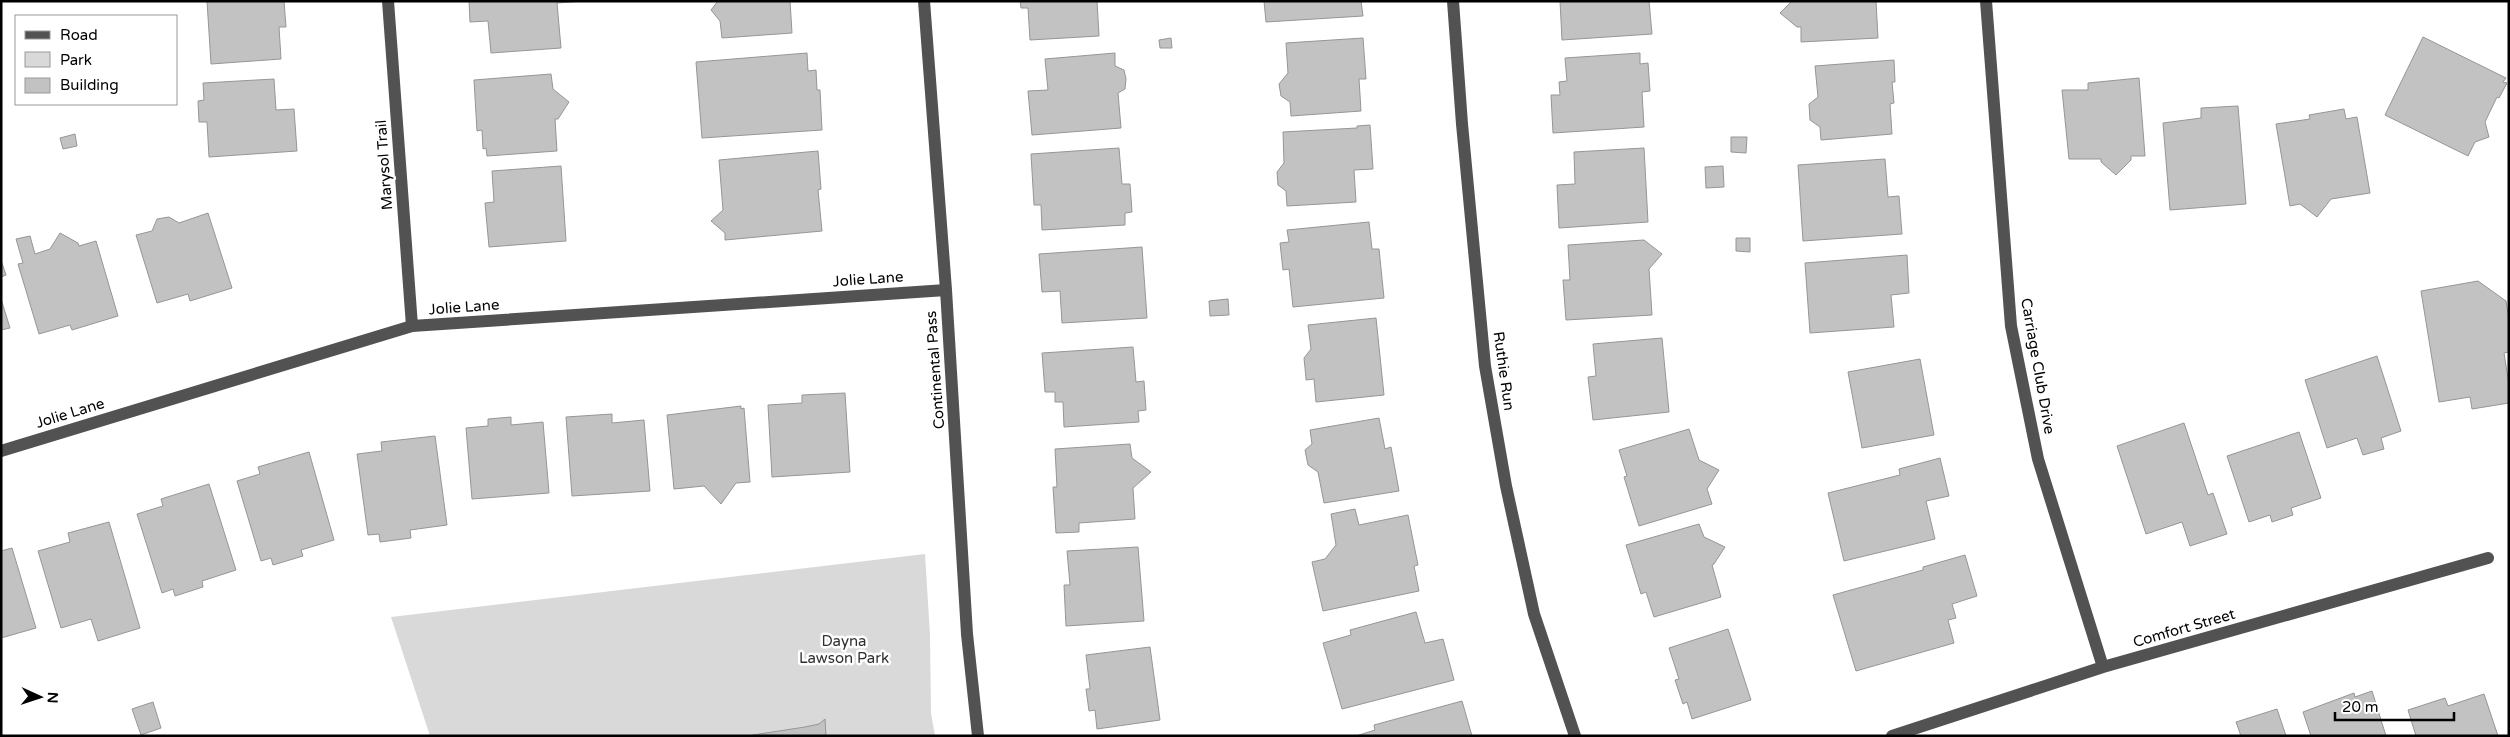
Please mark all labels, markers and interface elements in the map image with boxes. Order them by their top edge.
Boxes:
legend [15,15,178,105]
text: Road [60,26,98,44]
text: Park [60,51,92,69]
text: Building [60,76,119,94]
street label: Marysol Trail [372,119,396,211]
street label: Jolie Lane [832,268,904,290]
street label: Jolie Lane [428,296,500,318]
street label: Carriage Club Drive [2017,296,2059,436]
street label: Continental Pass [922,310,948,430]
street label: Ruthie Run [1490,330,1518,412]
street label: Jolie Lane [34,394,106,432]
street label: Comfort Street [2131,605,2237,651]
park label: Dayna Lawson Park [799,632,889,667]
north arrow [15,672,65,722]
scale bar [2335,690,2454,722]
text: N [44,692,61,704]
text: 20 m [2342,698,2379,716]

